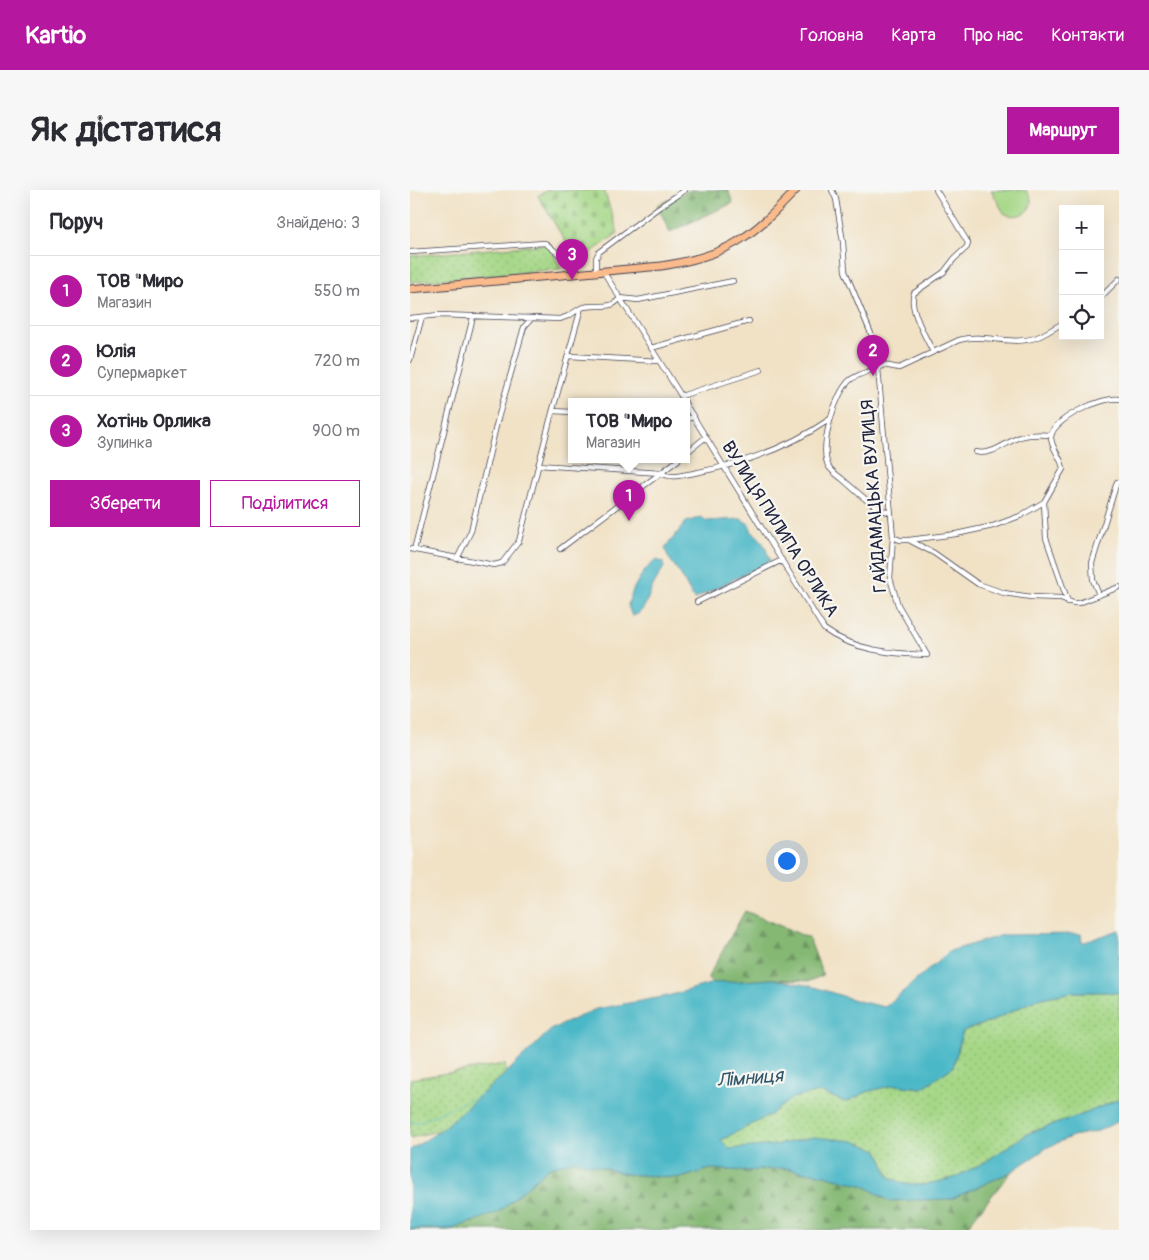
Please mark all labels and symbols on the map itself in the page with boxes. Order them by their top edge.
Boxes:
pin: 3 [556,239,588,280]
pin: 2 [857,335,889,376]
street label: ГАЙДАМАЦЬКА ВУЛИЦЯ [856,399,892,593]
street label: ВУЛИЦЯ ПИЛИПА ОРЛИКА [716,437,844,622]
pin: 1 [613,480,645,521]
your location [774,848,800,874]
water label: Лімниця [716,1063,786,1093]

